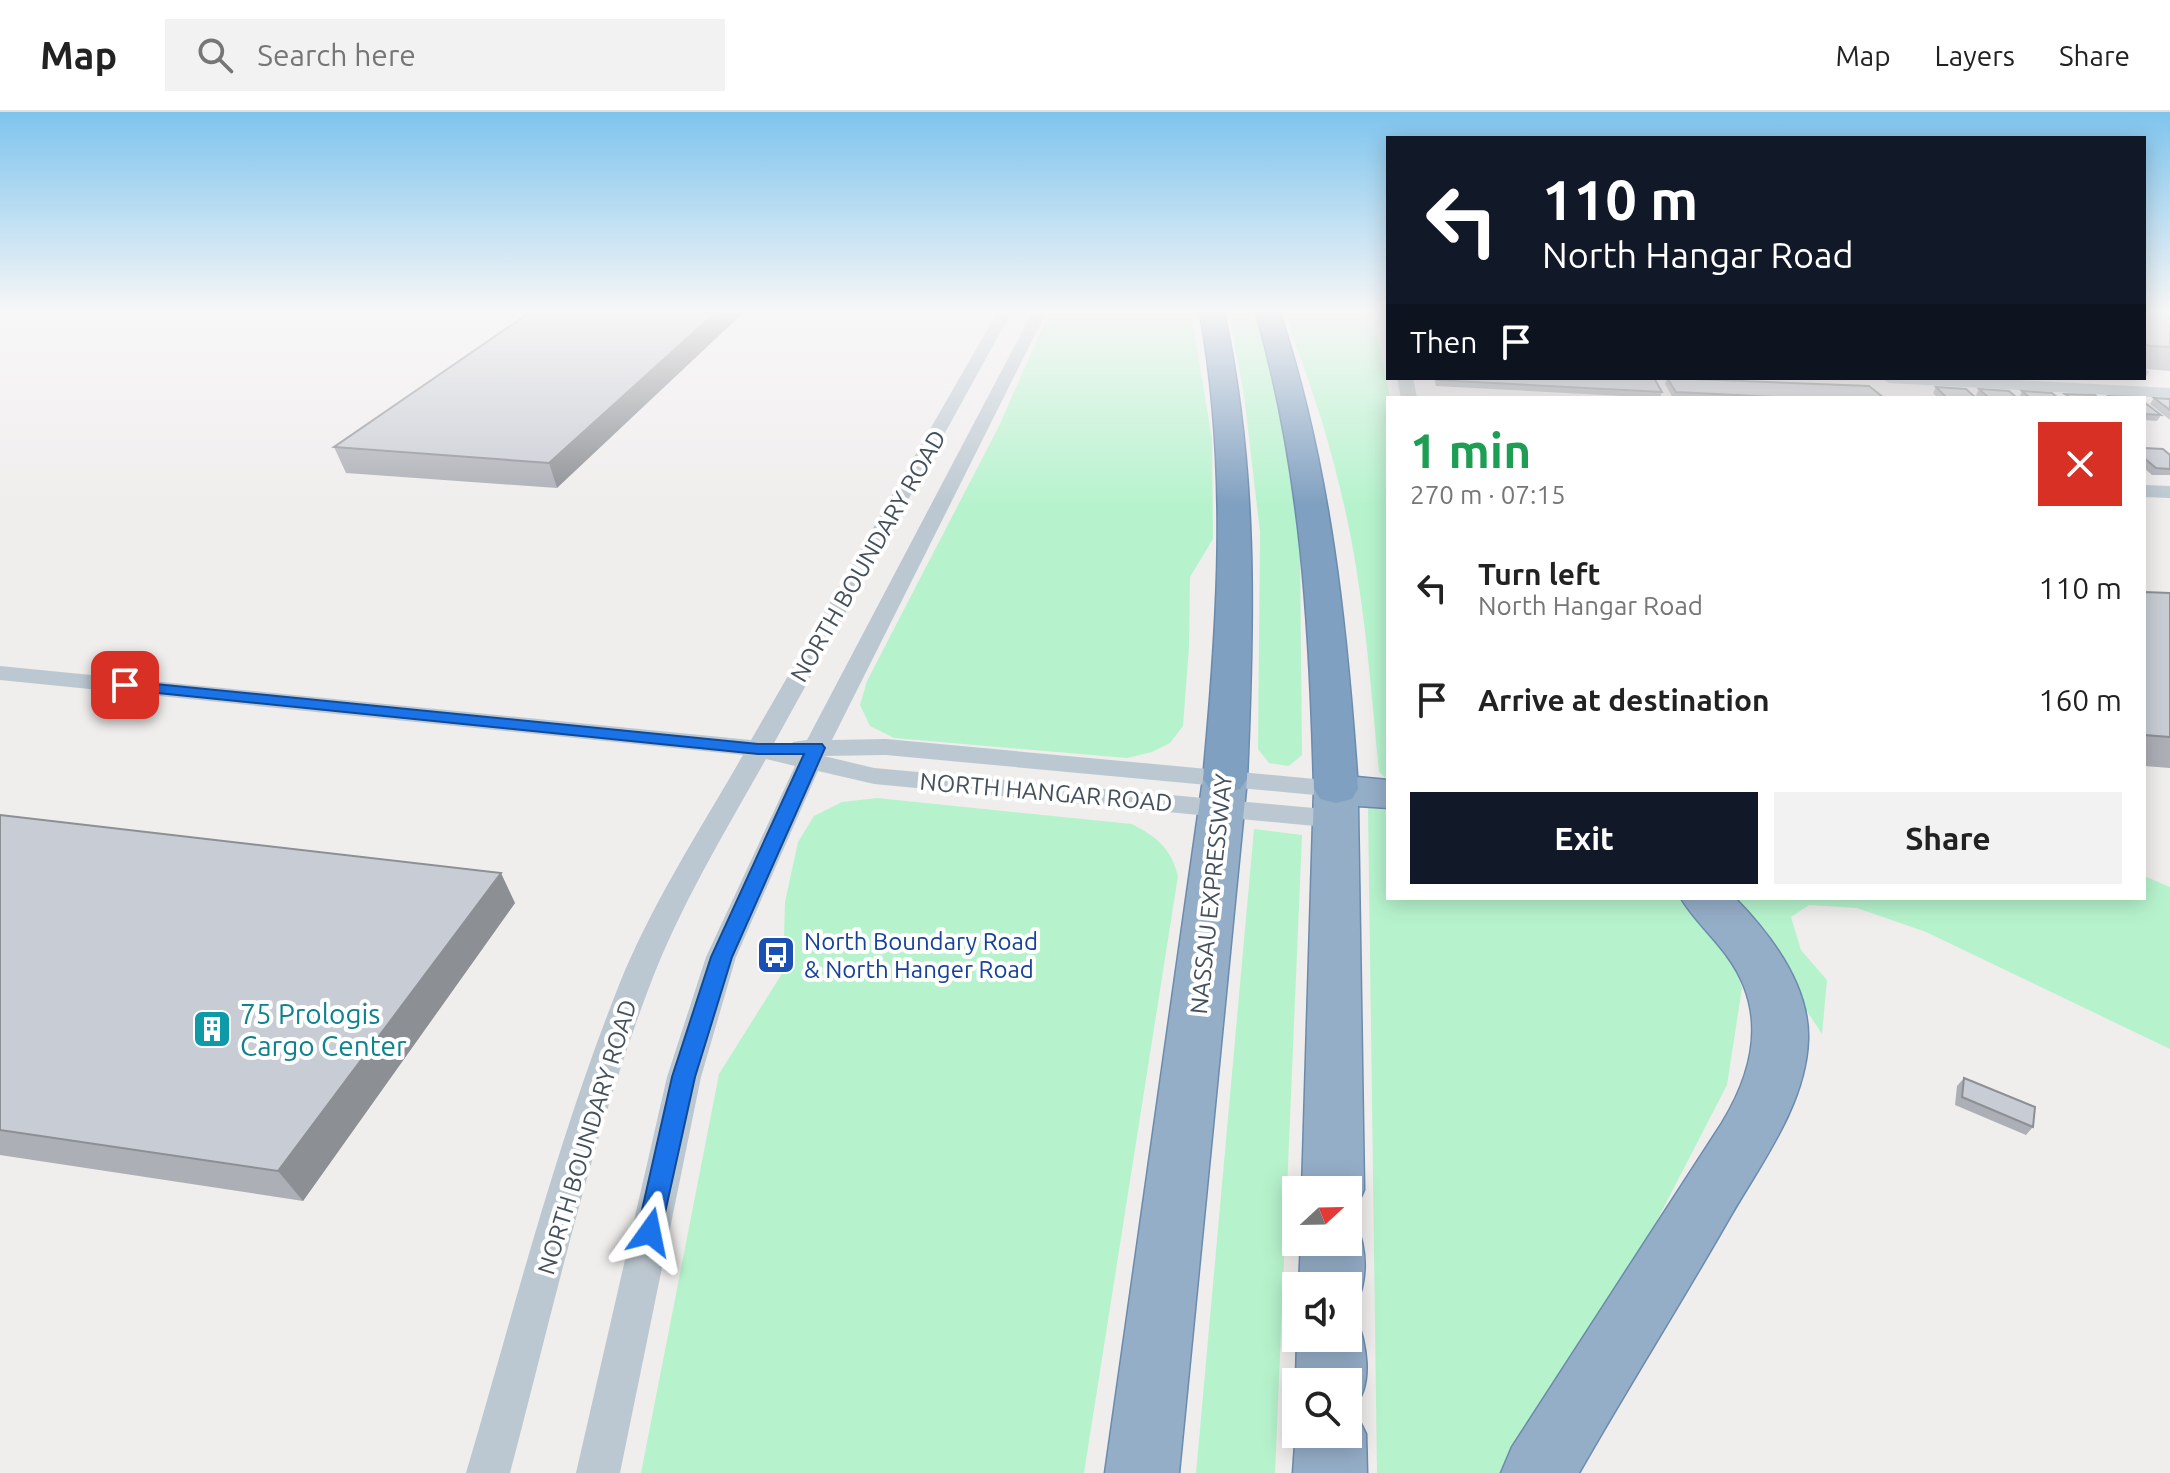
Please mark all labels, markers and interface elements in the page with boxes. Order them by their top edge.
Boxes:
search box [165,19,725,91]
icon: search [193,33,237,77]
text: Map [40,34,117,76]
text: Search here [257,38,416,72]
text: Map [1835,40,1891,71]
text: Layers [1935,40,2015,71]
text: Share [2059,40,2130,71]
icon: left [1410,168,1514,272]
text: 110 m [1542,168,1698,231]
text: North Hangar Road [1542,234,1854,275]
icon: arrive [1494,320,1538,364]
text: Then [1410,325,1478,359]
button: close [2038,422,2122,506]
text: 1 min [1410,423,1531,477]
street label: NORTH BOUNDARY ROAD [785,425,951,687]
text: 270 m · 07:15 [1410,480,1566,509]
text: Turn left [1478,557,1600,591]
icon: left [1410,566,1454,610]
text: 110 m [2038,571,2122,605]
text: North Hangar Road [1478,591,1703,620]
pin [91,651,159,719]
icon: arrive [103,663,147,707]
icon: arrive [1410,678,1454,722]
text: Arrive at destination [1478,683,1770,717]
text: 160 m [2038,683,2122,717]
street label: NORTH HANGAR ROAD [919,768,1173,816]
street label: NASSAU EXPRESSWAY [1185,772,1237,1016]
button: Exit [1410,792,1758,884]
button: Share [1774,792,2122,884]
place label: North Boundary Road & North Hanger Road [804,928,1038,983]
bus stop icon: North Boundary Road & North Hanger Road [755,934,797,976]
street label: NORTH BOUNDARY ROAD [532,996,642,1278]
place label: 75 Prologis Cargo Center [240,998,407,1061]
building icon: 75 Prologis Cargo Center [191,1008,233,1050]
north arrow [1282,1176,1362,1256]
map controls [1282,1176,1362,1448]
position arrow [608,1190,692,1274]
button: sound [1282,1272,1362,1352]
button: search [1282,1368,1362,1448]

